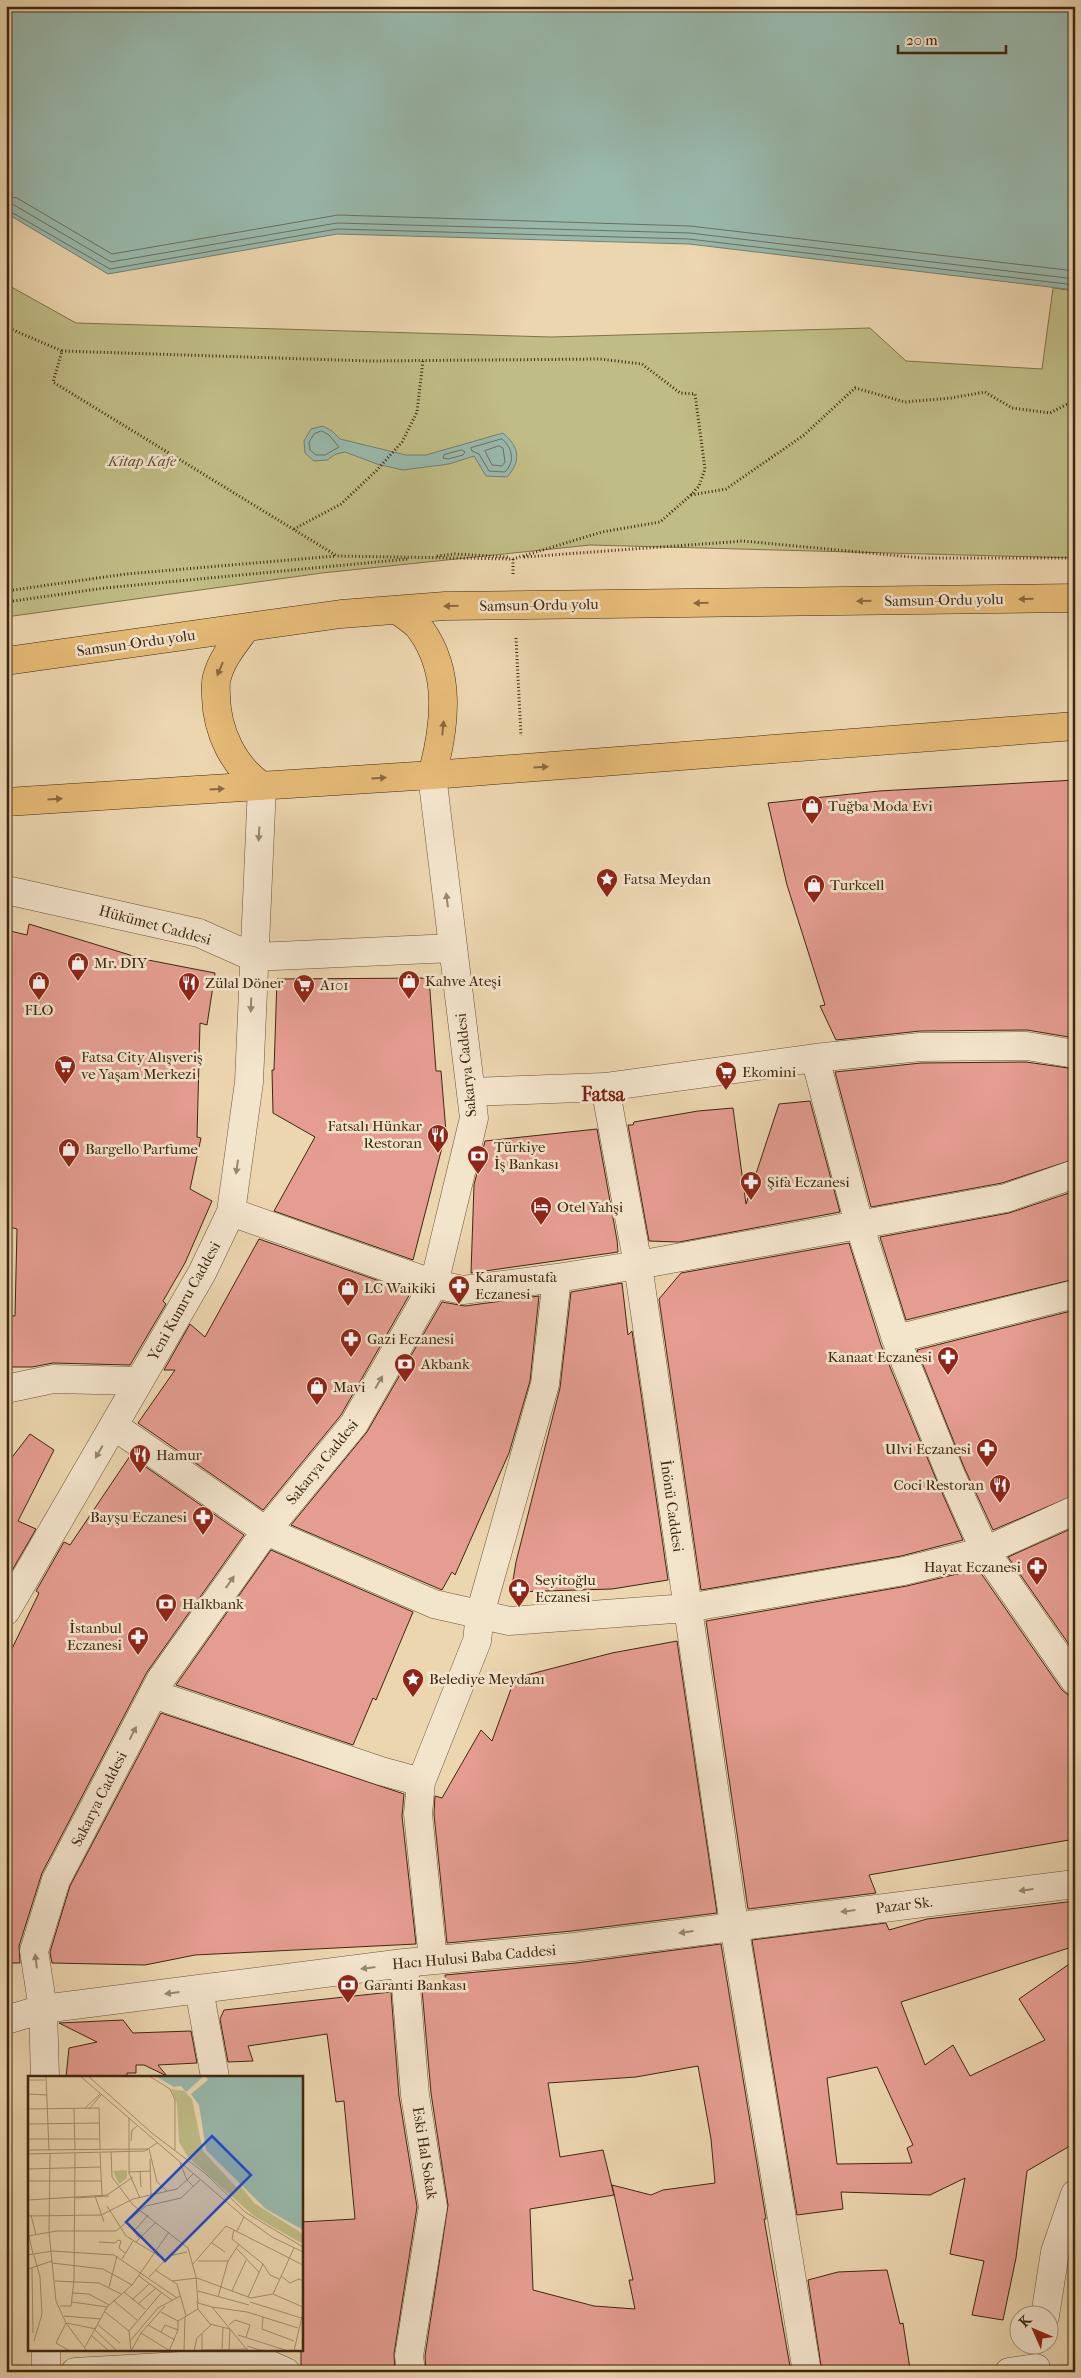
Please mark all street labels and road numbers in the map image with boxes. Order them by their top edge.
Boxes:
street label: Samsun-Ordu yolu [884,590,1004,610]
street label: Samsun-Ordu yolu [479,595,599,615]
street label: Samsun-Ordu yolu [76,626,197,660]
street label: Hükümet Caddesi [97,901,214,949]
street label: Sakarya Caddesi [452,1012,480,1118]
street label: Yeni Kumru Caddesi [143,1238,224,1364]
street label: Sakarya Caddesi [282,1415,362,1508]
street label: İnönü Caddesi [657,1459,687,1554]
street label: Sakarya Caddesi [67,1748,131,1850]
street label: Pazar Sk. [874,1893,934,1917]
street label: Hacı Hulusi Baba Caddesi [391,1941,557,1973]
street label: Eski Hal Sokak [409,2105,441,2201]

